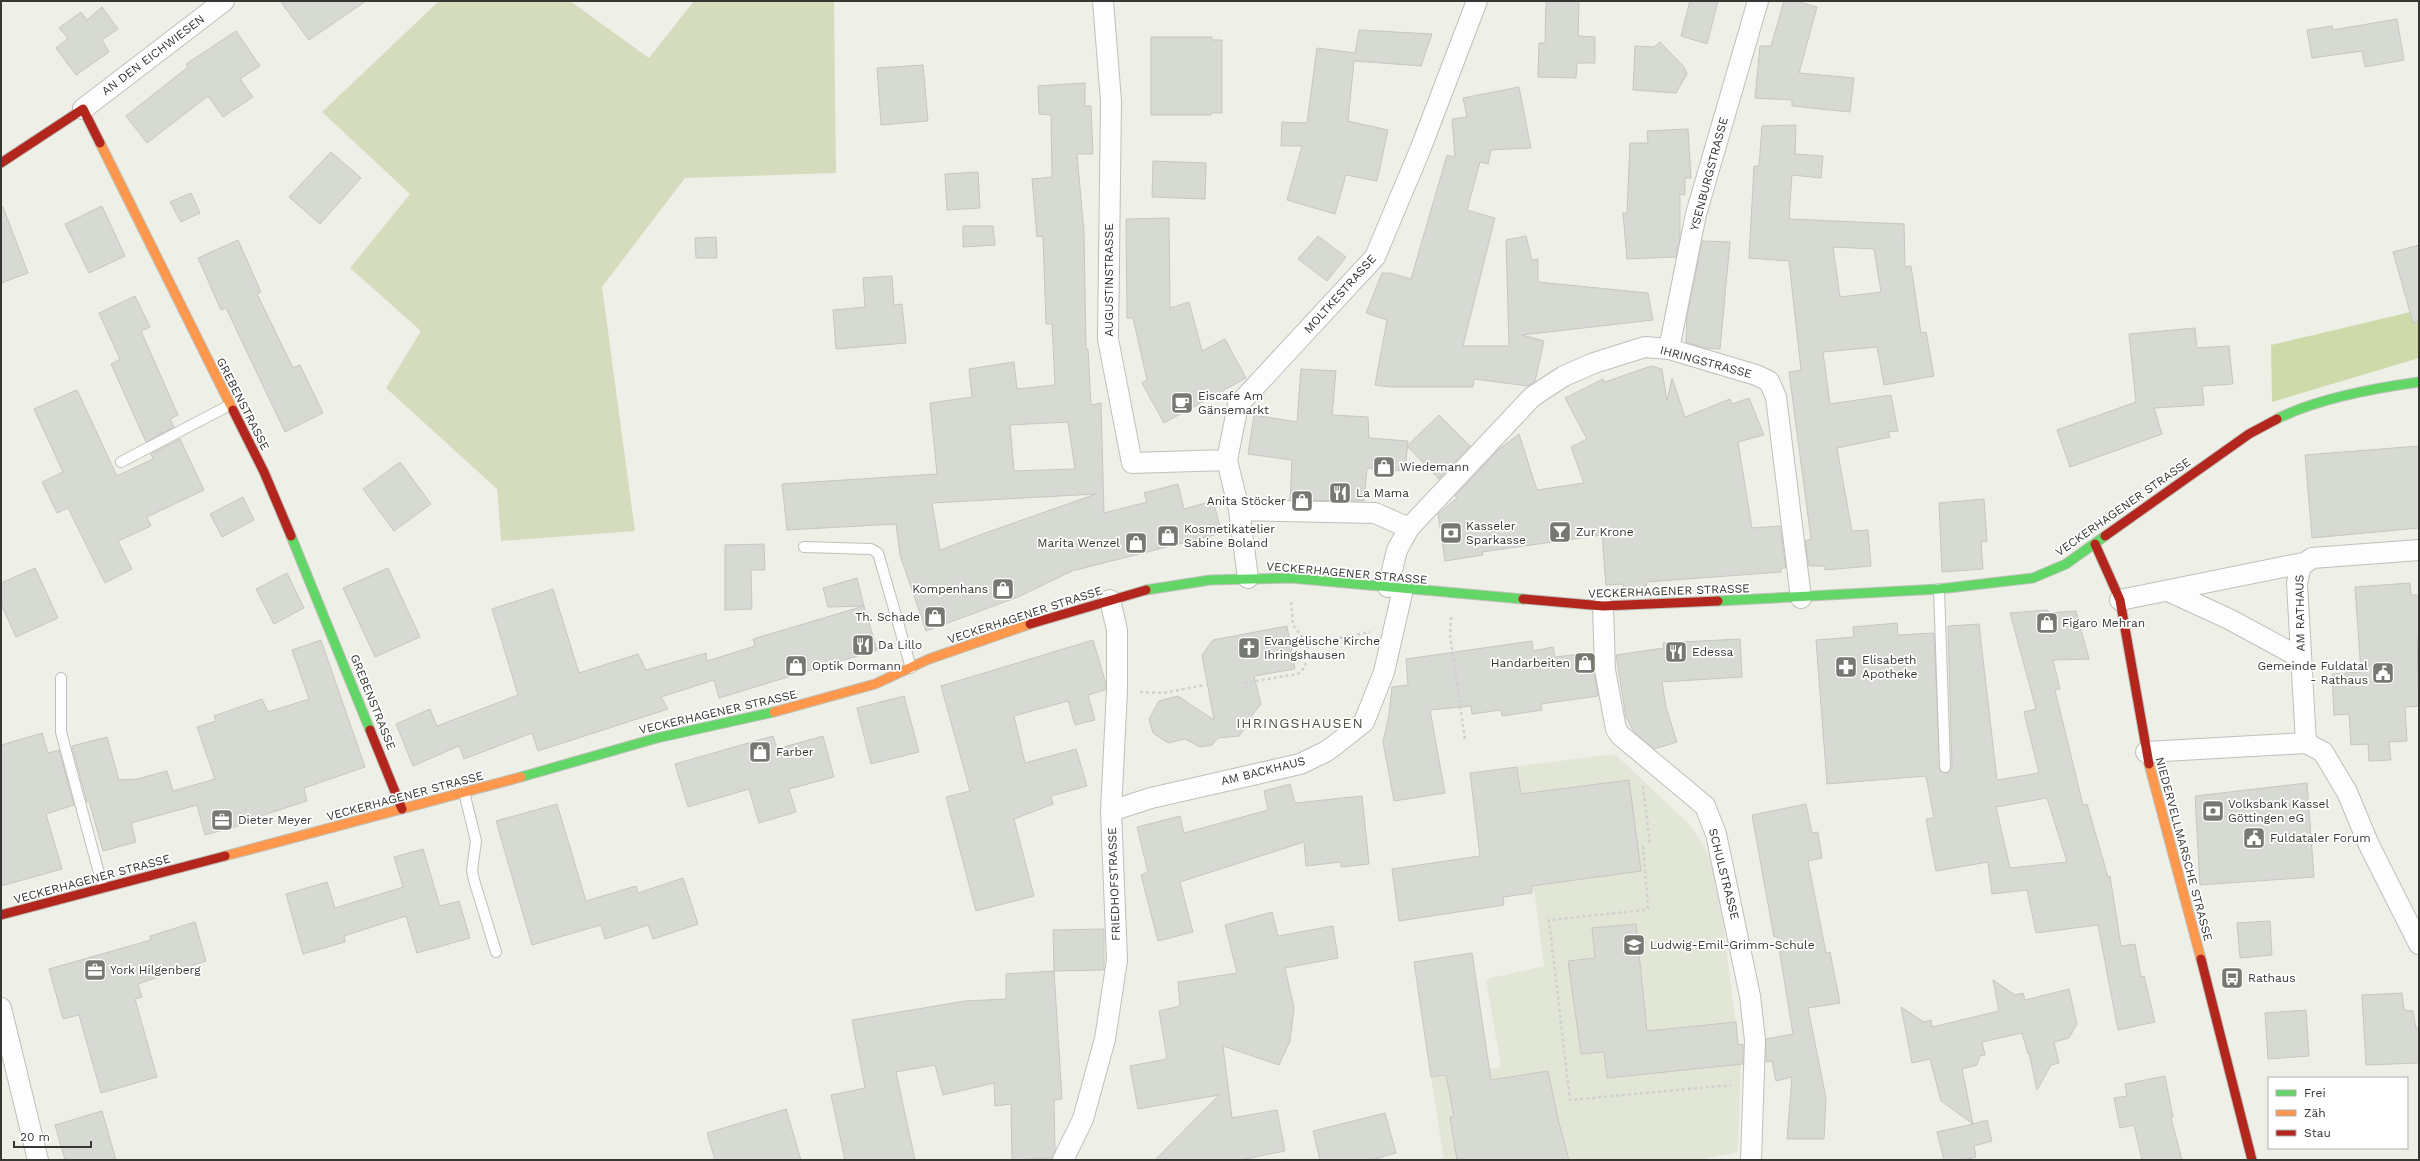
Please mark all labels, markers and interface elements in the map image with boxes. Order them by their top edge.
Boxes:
street label: AN DEN EICHWIESEN [99,12,207,98]
street label: YSENBURGSTRASSE [1687,115,1731,232]
street label: AUGUSTINSTRASSE [1102,223,1116,337]
street label: MOLTKESTRASSE [1301,252,1379,336]
street label: IHRINGSTRASSE [1658,343,1754,381]
street label: GREBENSTRASSE [214,355,273,453]
place label: Eiscafe Am Gänsemarkt [1198,389,1269,417]
cafe icon: Eiscafe Am Gänsemarkt [1169,390,1195,416]
shop icon: Wiedemann [1371,454,1397,480]
street label: VECKERHAGENER STRASSE [2053,455,2194,559]
place label: Wiedemann [1400,460,1469,474]
restaurant icon: La Mama [1327,480,1353,506]
place label: La Mama [1356,486,1409,500]
shop icon: Anita Stöcker [1289,488,1315,514]
place label: Anita Stöcker [1207,494,1286,508]
place label: Kasseler Sparkasse [1466,519,1526,547]
bar icon: Zur Krone [1547,519,1573,545]
bank icon: Kasseler Sparkasse [1438,520,1464,546]
place label: Kosmetikatelier Sabine Boland [1184,522,1275,550]
shop icon: Kosmetikatelier Sabine Boland [1155,523,1181,549]
place label: Zur Krone [1576,525,1634,539]
shop icon: Marita Wenzel [1123,530,1149,556]
place label: Marita Wenzel [1037,536,1120,550]
street label: VECKERHAGENER STRASSE [1266,559,1429,587]
street label: AM RATHAUS [2292,574,2308,652]
shop icon: Kompenhans [990,576,1016,602]
street label: VECKERHAGENER STRASSE [1588,581,1750,601]
place label: Kompenhans [912,582,988,596]
street label: VECKERHAGENER STRASSE [946,583,1104,647]
shop icon: Th. Schade [922,604,948,630]
place label: Th. Schade [855,610,920,624]
shop icon: Figaro Mehran [2034,610,2060,636]
place label: Figaro Mehran [2062,616,2145,630]
restaurant icon: Da Lillo [850,632,876,658]
place label: Evangelische Kirche Ihringshausen [1264,634,1380,662]
church icon: Evangelische Kirche Ihringshausen [1236,635,1262,661]
place label: Da Lillo [878,638,922,652]
restaurant icon: Edessa [1663,639,1689,665]
place label: Edessa [1692,645,1734,659]
shop icon: Handarbeiten [1572,650,1598,676]
street label: GREBENSTRASSE [347,652,399,752]
shop icon: Optik Dormann [783,653,809,679]
place label: Elisabeth Apotheke [1862,653,1918,681]
pharmacy icon: Elisabeth Apotheke [1833,654,1859,680]
place label: Handarbeiten [1491,656,1570,670]
place label: Optik Dormann [812,659,901,673]
place label: Gemeinde Fuldatal - Rathaus [2257,659,2368,687]
public building icon: Gemeinde Fuldatal - Rathaus [2370,660,2396,686]
street label: VECKERHAGENER STRASSE [638,687,799,737]
district label: IHRINGSHAUSEN [1236,715,1364,731]
shop icon: Farber [747,739,773,765]
place label: Farber [776,745,814,759]
street label: AM BACKHAUS [1219,754,1307,788]
street label: NIEDERVELLMARSCHE STRASSE [2153,755,2215,943]
street label: VECKERHAGENER STRASSE [325,768,485,824]
place label: Volksbank Kassel Göttingen eG [2228,797,2330,825]
bank icon: Volksbank Kassel Göttingen eG [2200,798,2226,824]
office icon: Dieter Meyer [209,807,235,833]
place label: Dieter Meyer [238,813,312,827]
public building icon: Fuldataler Forum [2241,825,2267,851]
street label: FRIEDHOFSTRASSE [1105,827,1123,941]
street label: SCHULSTRASSE [1706,827,1742,922]
place label: Fuldataler Forum [2270,831,2371,845]
street label: VECKERHAGENER STRASSE [12,851,172,907]
school or university icon: Ludwig-Emil-Grimm-Schule [1621,932,1647,958]
place label: Ludwig-Emil-Grimm-Schule [1650,938,1815,952]
office icon: York Hilgenberg [82,957,108,983]
place label: York Hilgenberg [110,963,201,977]
bus stop icon: Rathaus [2219,965,2245,991]
place label: Rathaus [2248,971,2296,985]
legend [2268,1077,2408,1149]
text: Frei [2304,1086,2326,1100]
text: Zäh [2304,1106,2326,1120]
scale bar [14,1123,91,1149]
text: Stau [2304,1126,2331,1140]
text: 20 m [20,1130,50,1144]

